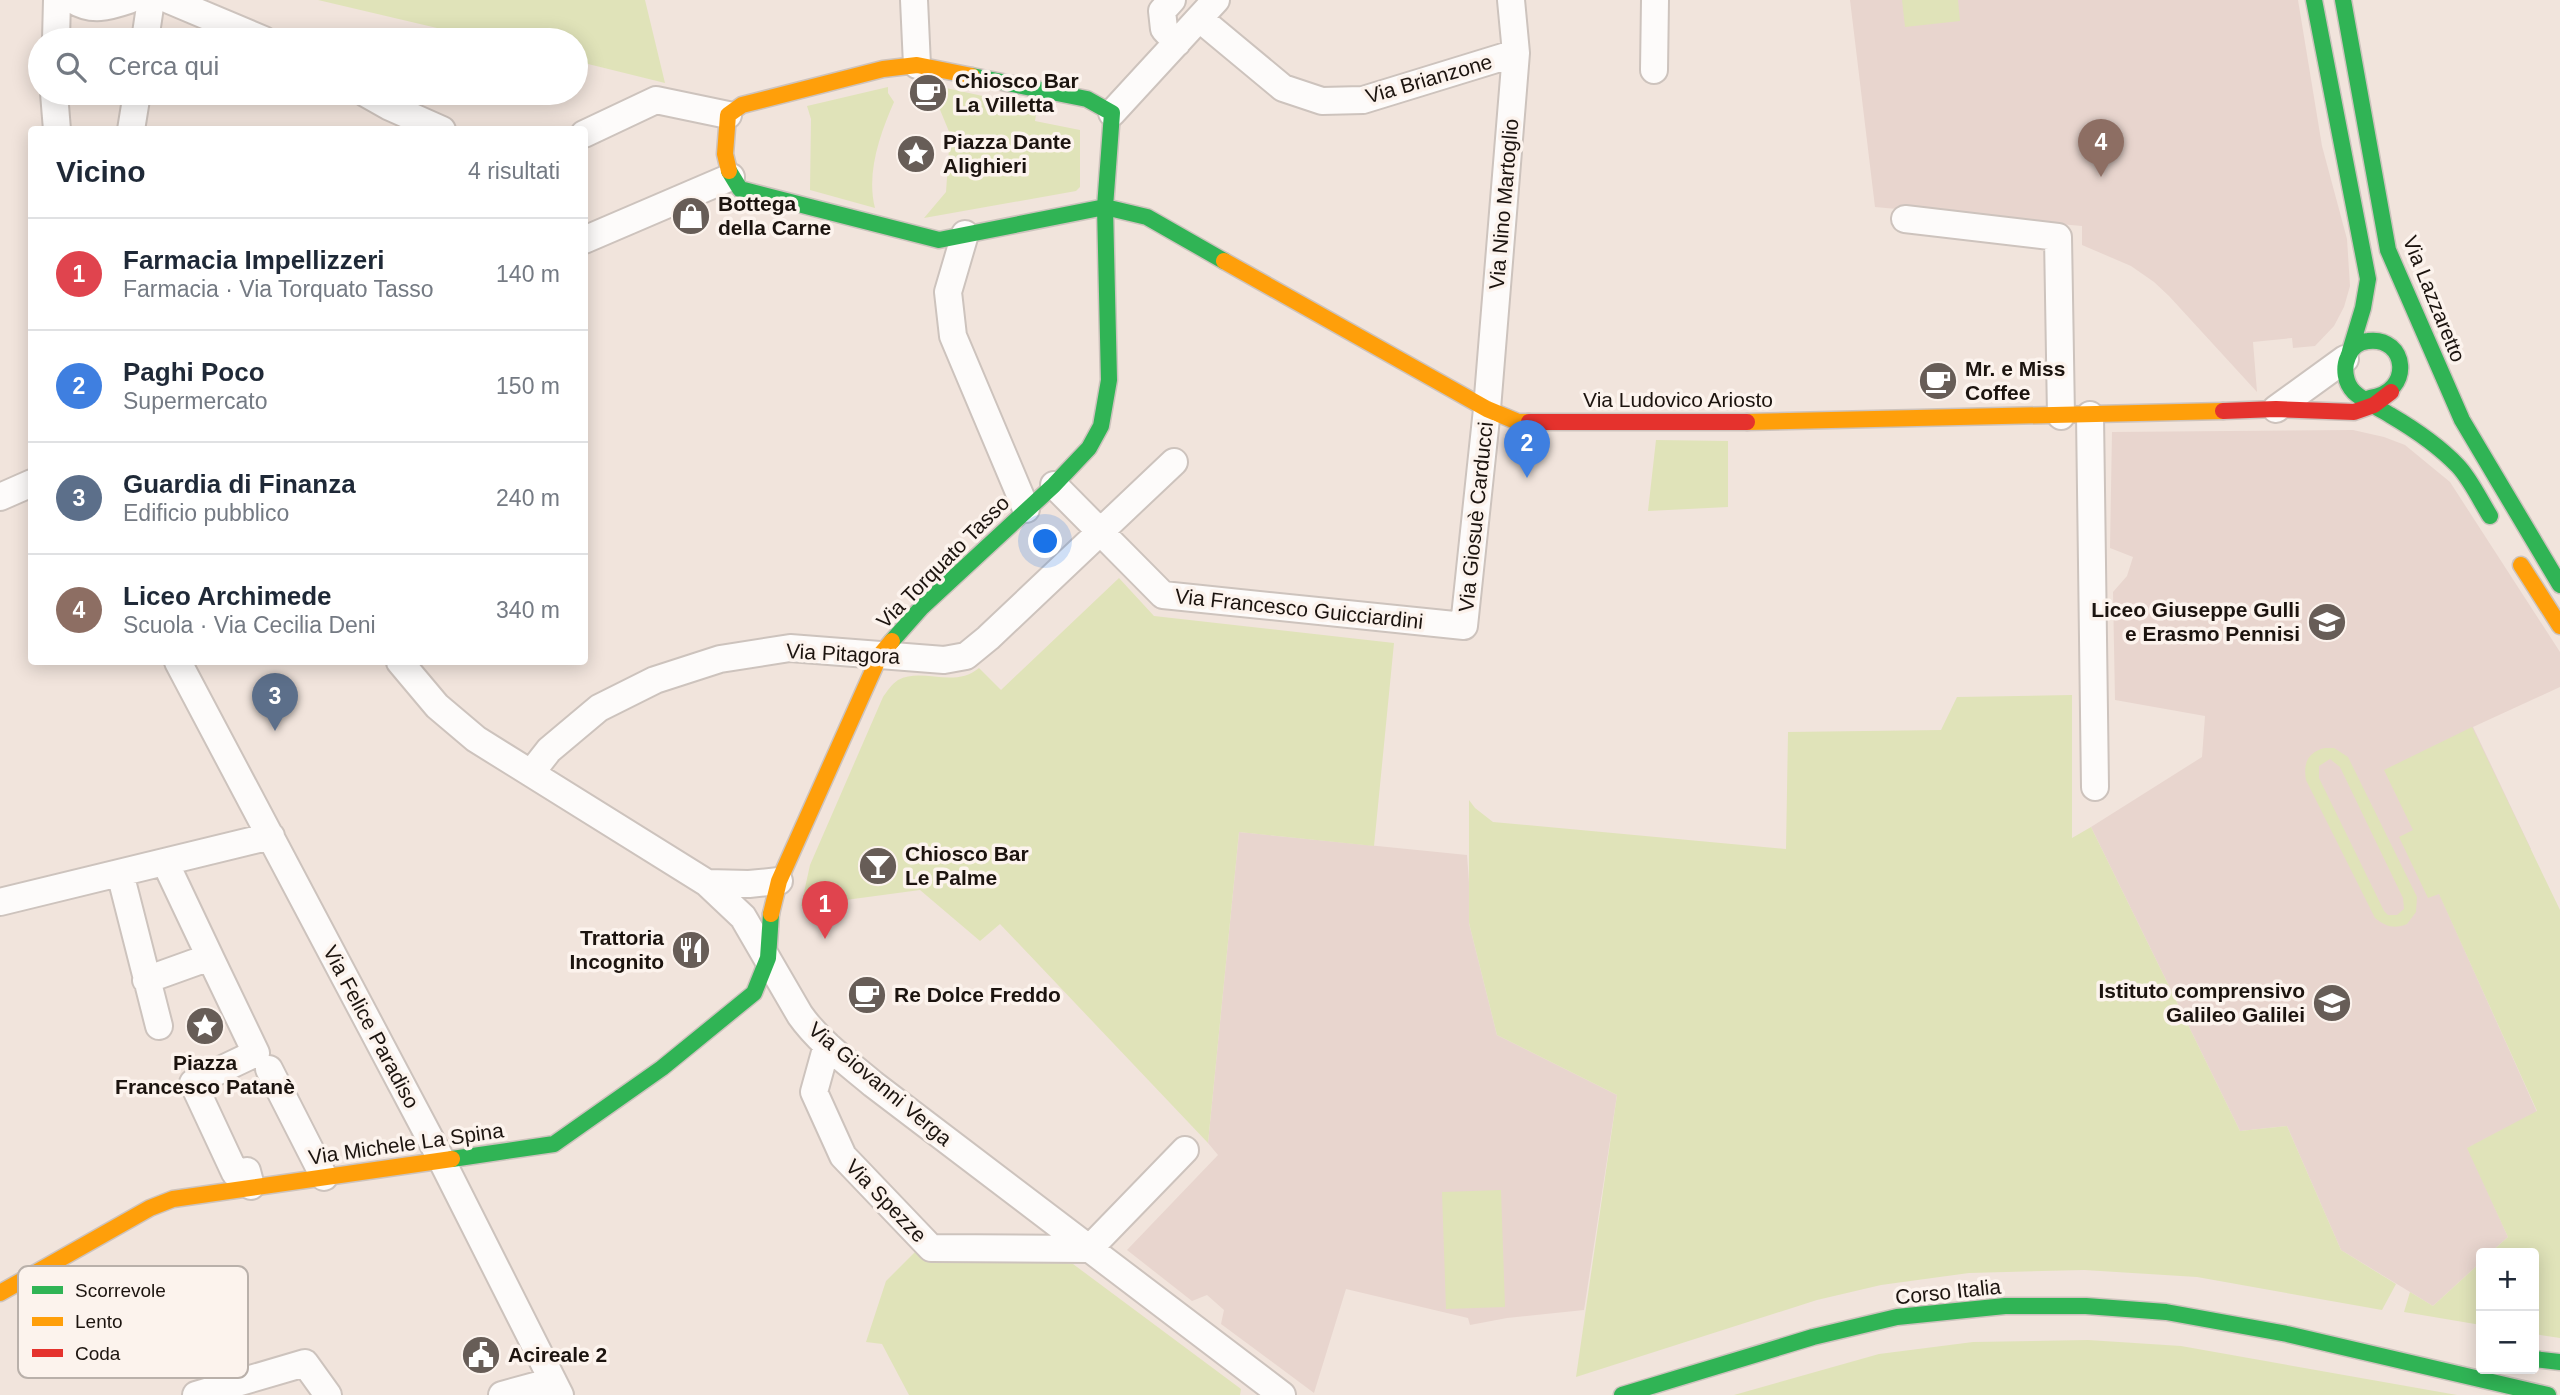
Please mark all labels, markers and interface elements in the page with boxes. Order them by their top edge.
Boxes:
search box [28,28,588,105]
icon: search [52,48,90,86]
street label: Via Brianzone [1363,49,1495,108]
text: Cerca qui [108,51,219,81]
place label: Chiosco Bar La Villetta [955,69,1079,116]
cafe icon: Chiosco Bar La Villetta [907,72,949,114]
street label: Via Nino Martoglio [1485,118,1522,290]
pin: 4 [2078,119,2124,177]
place label: Piazza Dante Alighieri [943,130,1071,177]
place icon: Piazza Dante Alighieri [895,133,937,175]
text: Vicino [56,155,145,188]
text: 4 risultati [468,158,560,184]
place label: Bottega della Carne [718,192,831,239]
shop icon: Bottega della Carne [670,195,712,237]
street label: Via Lazzaretto [2399,232,2470,365]
text: Farmacia Impellizzeri [123,245,385,275]
text: 1 [73,261,85,287]
text: 140 m [496,261,560,287]
text: Farmacia · Via Torquato Tasso [123,276,434,302]
text: Paghi Poco [123,357,265,387]
place label: Mr. e Miss Coffee [1965,357,2065,404]
cafe icon: Mr. e Miss Coffee [1917,360,1959,402]
text: 2 [73,373,85,399]
text: 150 m [496,373,560,399]
text: Supermercato [123,388,267,414]
street label: Via Ludovico Ariosto [1583,388,1773,411]
pin: 2 [1504,420,1550,478]
street label: Via Giosuè Carducci [1454,421,1497,613]
text: Guardia di Finanza [123,469,356,499]
text: 3 [73,485,85,511]
text: 240 m [496,485,560,511]
street label: Via Torquato Tasso [872,491,1014,633]
text: Edificio pubblico [123,500,289,526]
your location [1028,524,1062,558]
text: Liceo Archimede [123,581,332,611]
street label: Via Francesco Guicciardini [1174,584,1424,633]
text: 4 [73,597,85,623]
text: 340 m [496,597,560,623]
place label: Liceo Giuseppe Gulli e Erasmo Pennisi [2091,598,2300,645]
school or university icon: Liceo Giuseppe Gulli e Erasmo Pennisi [2306,601,2348,643]
text: Scuola · Via Cecilia Deni [123,612,376,638]
street label: Via Pitagora [785,639,901,668]
pin: 3 [252,673,298,731]
place label: Chiosco Bar Le Palme [905,842,1029,889]
bar icon: Chiosco Bar Le Palme [857,845,899,887]
pin: 1 [802,881,848,939]
place label: Trattoria Incognito [570,926,664,973]
restaurant icon: Trattoria Incognito [670,929,712,971]
street label: Via Felice Paradiso [319,942,424,1112]
cafe icon: Re Dolce Freddo [846,974,888,1016]
place label: Istituto comprensivo Galileo Galilei [2098,979,2305,1026]
school or university icon: Istituto comprensivo Galileo Galilei [2311,982,2353,1024]
place label: Re Dolce Freddo [894,983,1061,1006]
place icon: Piazza Francesco Patanè [184,1005,226,1047]
street label: Via Giovanni Verga [804,1017,957,1150]
place label: Piazza Francesco Patanè [115,1051,295,1098]
street label: Via Michele La Spina [307,1118,505,1169]
street label: Via Spezze [841,1155,931,1247]
map controls [2476,1248,2539,1374]
button: + [2476,1248,2539,1311]
legend [18,1266,248,1378]
street label: Corso Italia [1894,1274,2002,1308]
text: Scorrevole [75,1280,166,1301]
text: Lento [75,1311,123,1332]
button: − [2476,1311,2539,1374]
public building icon: Acireale 2 [460,1334,502,1376]
text: Coda [75,1343,121,1364]
place label: Acireale 2 [508,1343,607,1366]

